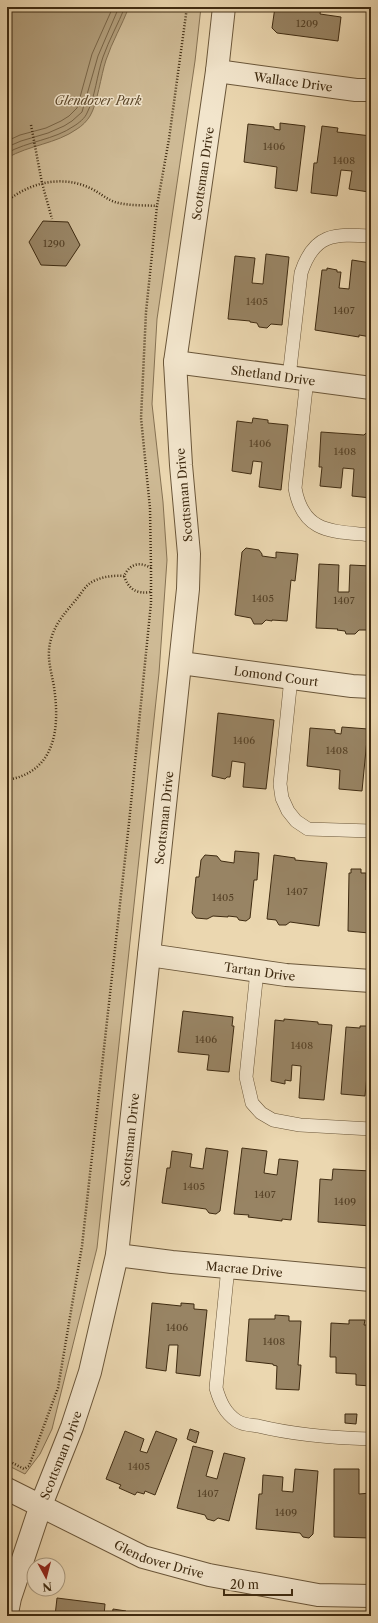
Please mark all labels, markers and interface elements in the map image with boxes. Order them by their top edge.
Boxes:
house number: 1209 [296,17,318,30]
street label: Wallace Drive [252,68,334,94]
park label: Glendover Park [54,93,142,108]
street label: Scottsman Drive [188,126,216,221]
house number: 1406 [263,140,285,153]
house number: 1408 [333,154,355,167]
house number: 1290 [43,237,65,250]
house number: 1405 [246,295,268,308]
house number: 1407 [333,304,355,317]
street label: Shetland Drive [230,362,316,388]
house number: 1406 [249,437,271,450]
house number: 1408 [334,445,356,458]
street label: Scottsman Drive [172,447,196,542]
house number: 1405 [252,592,274,605]
house number: 1407 [333,594,355,607]
street label: Lomond Court [233,663,320,689]
house number: 1406 [233,734,255,747]
house number: 1408 [326,744,348,757]
street label: Scottsman Drive [151,770,176,865]
house number: 1407 [286,885,308,898]
house number: 1405 [212,891,234,904]
street label: Tartan Drive [223,959,296,983]
house number: 1406 [195,1033,217,1046]
house number: 1408 [291,1039,313,1052]
street label: Scottsman Drive [117,1092,142,1187]
house number: 1405 [183,1180,205,1193]
house number: 1407 [254,1188,276,1201]
house number: 1409 [334,1195,356,1208]
street label: Macrae Drive [205,1258,284,1280]
house number: 1406 [166,1321,188,1334]
house number: 1408 [263,1335,285,1348]
street label: Scottsman Drive [36,1408,84,1502]
house number: 1405 [128,1460,150,1473]
house number: 1407 [197,1487,219,1500]
house number: 1409 [275,1506,297,1519]
street label: Glendover Drive [112,1536,206,1581]
north arrow [26,1557,66,1597]
scale bar [224,1571,292,1597]
text: 20 m [230,1577,259,1592]
text: N [41,1579,53,1595]

